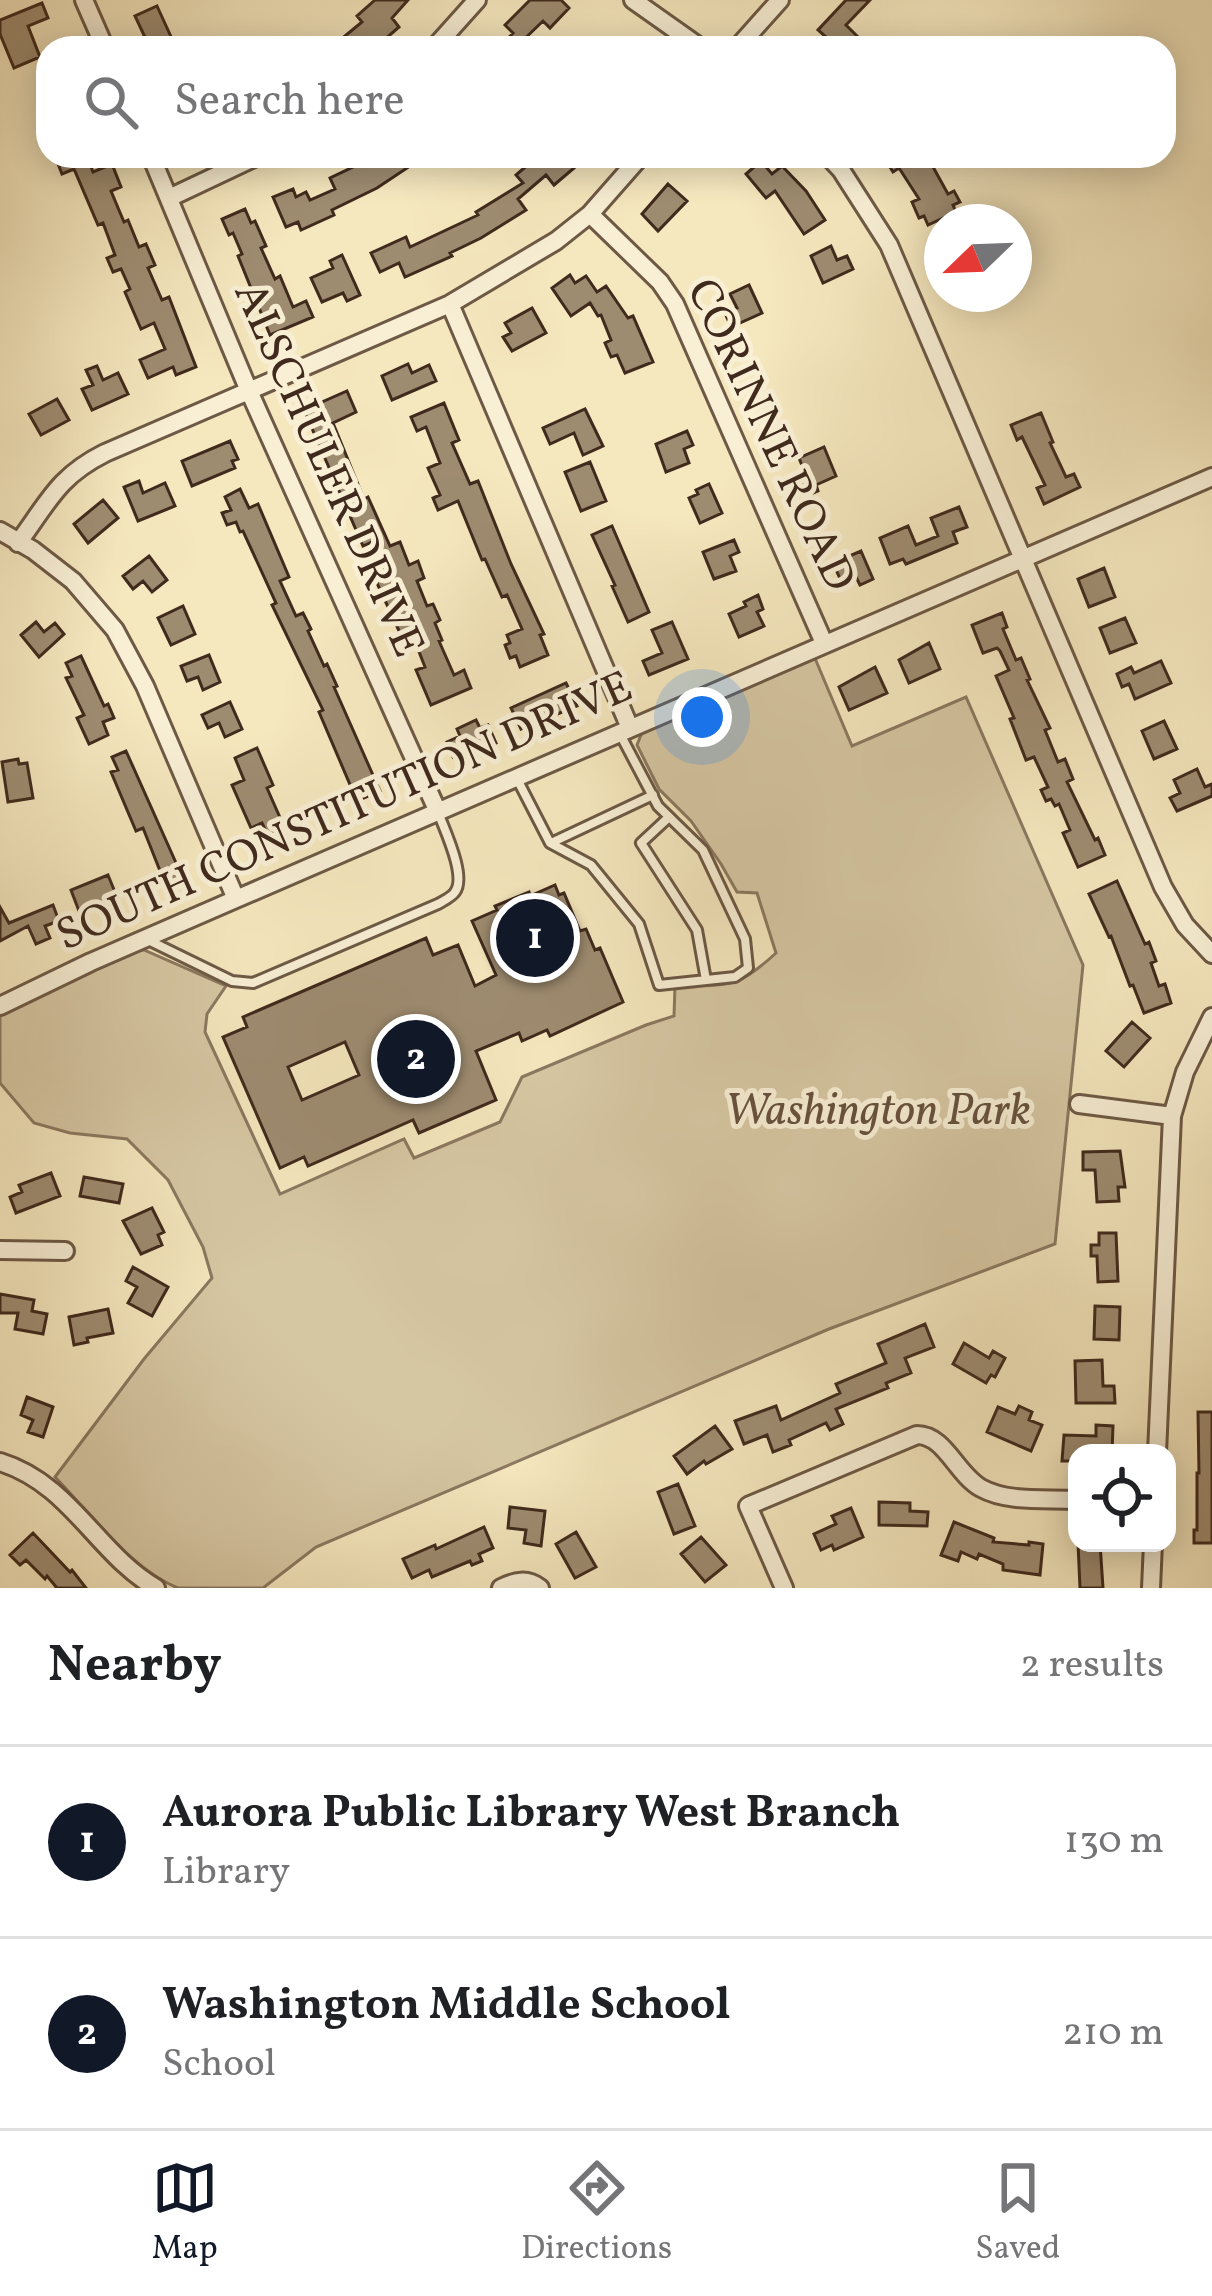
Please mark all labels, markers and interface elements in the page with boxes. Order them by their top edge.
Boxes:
search box [36,36,1176,168]
icon: search [78,69,144,135]
text: Search here [174,71,405,134]
north arrow [924,204,1032,312]
street label: CORINNE ROAD [669,269,869,603]
street label: ALSCHULER DRIVE [216,272,438,668]
street label: SOUTH CONSTITUTION DRIVE [47,657,643,969]
your location [672,687,732,747]
pin: 1 [496,893,574,983]
pin: 2 [377,1014,455,1104]
park label: Washington Park [725,1081,1031,1144]
map controls [1068,1444,1176,1552]
button: locate [1068,1444,1176,1552]
text: Nearby [48,1631,222,1702]
text: 2 results [1020,1639,1164,1693]
text: Aurora Public Library West Branch [162,1783,900,1846]
text: 1 [79,1815,95,1869]
text: 130 m [1064,1815,1164,1869]
text: Library [162,1846,290,1900]
text: Washington Middle School [162,1975,731,2038]
text: 2 [77,2007,97,2061]
text: 210 m [1062,2007,1164,2061]
text: School [162,2038,276,2092]
tab: Map [152,2155,218,2273]
tab: Directions [521,2155,672,2273]
tab: Saved [975,2155,1060,2273]

